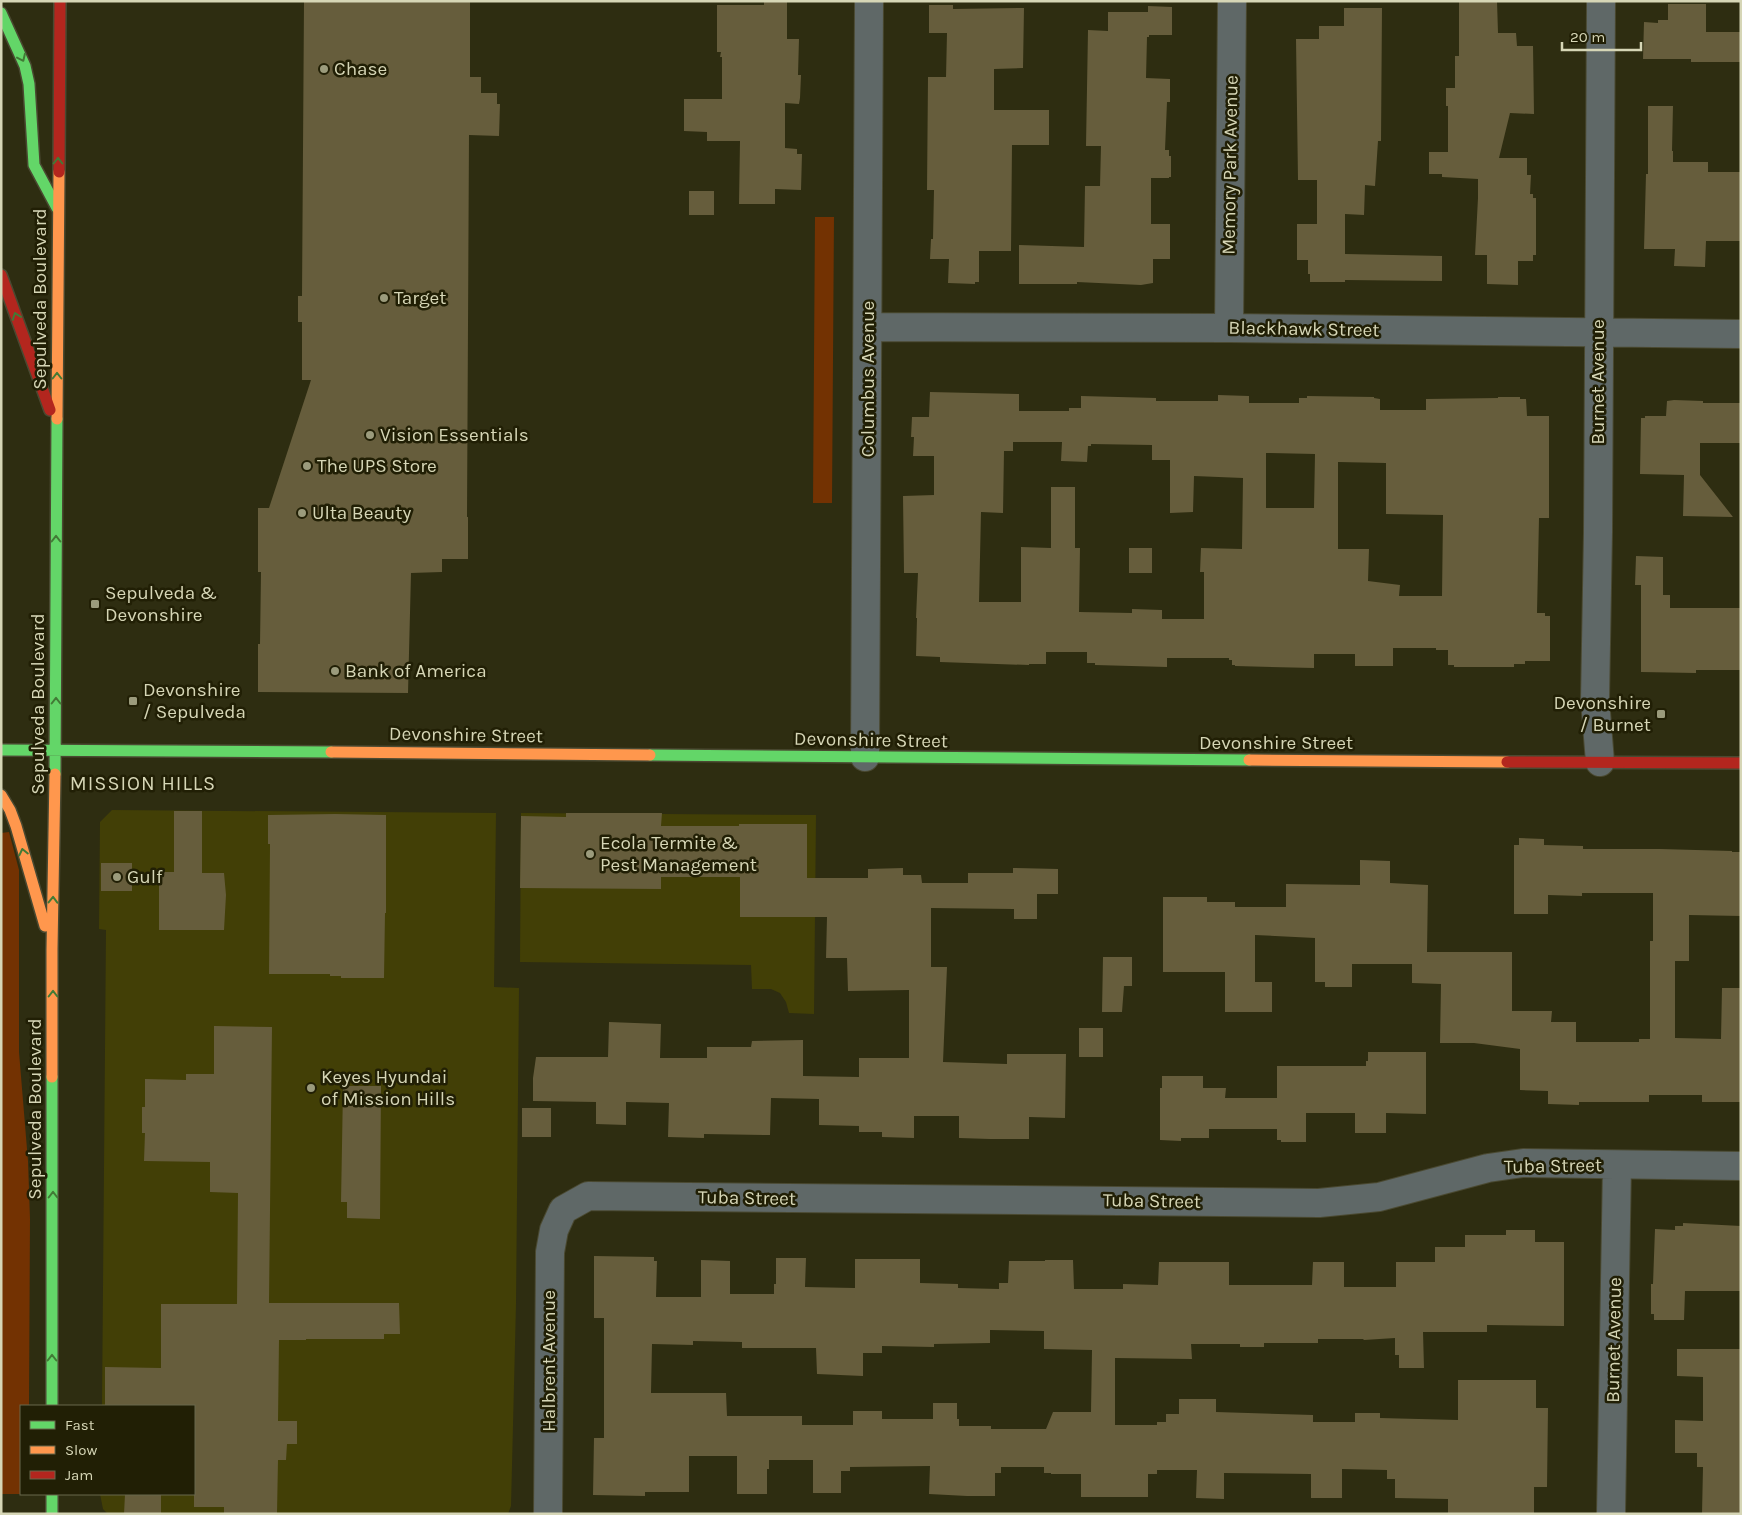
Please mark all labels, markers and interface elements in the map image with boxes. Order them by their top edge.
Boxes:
scale bar [1562,20,1641,52]
text: 20 m [1570,28,1605,46]
one-way arrow [15,53,26,62]
place label: Chase [334,58,387,80]
marker: Chase [318,63,330,75]
street label: Memory Park Avenue [1217,75,1243,255]
one-way arrow [53,156,63,164]
street label: Sepulveda Boulevard [29,208,51,390]
place label: Target [394,287,447,309]
marker: Target [378,292,390,304]
street label: Columbus Avenue [857,301,879,457]
one-way arrow [12,313,22,321]
street label: Blackhawk Street [1228,317,1380,341]
street label: Burnet Avenue [1587,319,1609,445]
one-way arrow [52,372,62,380]
place label: Vision Essentials [380,424,529,446]
marker: Vision Essentials [364,429,376,441]
place label: The UPS Store [317,455,437,477]
marker: The UPS Store [301,460,313,472]
place label: Ulta Beauty [312,502,412,524]
marker: Ulta Beauty [296,507,308,519]
one-way arrow [51,535,61,542]
place label: Sepulveda & Devonshire [105,582,217,626]
marker: Sepulveda & Devonshire [89,598,101,610]
street label: Sepulveda Boulevard [27,613,49,795]
place label: Bank of America [345,660,487,682]
marker: Bank of America [329,665,341,677]
place label: Devonshire / Sepulveda [143,679,246,723]
place label: Devonshire / Burnet [1554,692,1651,736]
marker: Devonshire / Sepulveda [127,695,139,707]
one-way arrow [50,697,61,705]
marker: Devonshire / Burnet [1655,708,1667,720]
street label: Devonshire Street [389,723,543,747]
street label: Devonshire Street [794,728,948,752]
street label: Devonshire Street [1199,732,1353,754]
district label: MISSION HILLS [70,772,216,795]
place label: Ecola Termite & Pest Management [600,832,757,876]
one-way arrow [18,847,29,856]
marker: Ecola Termite & Pest Management [584,848,596,860]
place label: Gulf [127,866,163,888]
marker: Gulf [111,871,123,883]
one-way arrow [48,896,59,904]
one-way arrow [48,990,58,998]
street label: Sepulveda Boulevard [24,1018,46,1200]
place label: Keyes Hyundai of Mission Hills [321,1066,455,1110]
marker: Keyes Hyundai of Mission Hills [305,1082,317,1094]
street label: Tuba Street [1504,1154,1602,1178]
street label: Tuba Street [698,1186,796,1210]
street label: Tuba Street [1103,1189,1201,1213]
one-way arrow [48,1191,58,1198]
street label: Burnet Avenue [1602,1277,1626,1403]
street label: Halbrent Avenue [538,1290,560,1432]
one-way arrow [47,1353,57,1361]
legend [20,1405,195,1495]
text: Fast [65,1416,95,1434]
text: Slow [65,1441,97,1459]
text: Jam [65,1466,93,1484]

